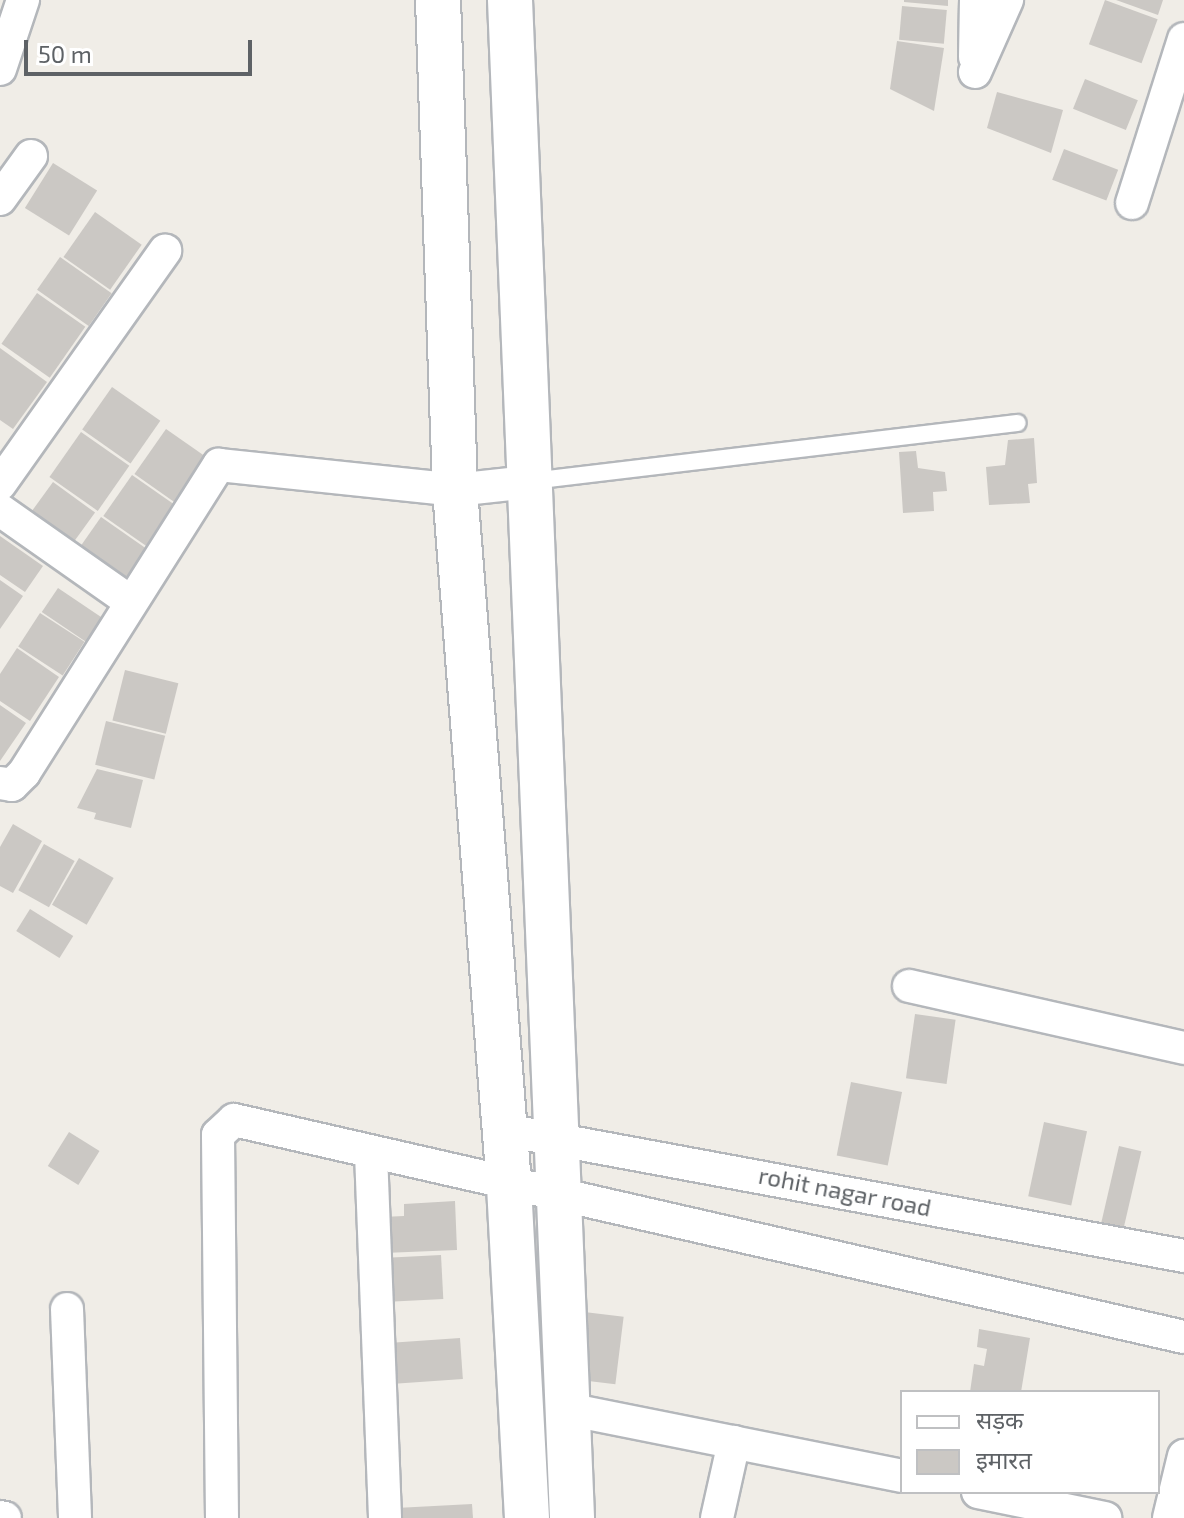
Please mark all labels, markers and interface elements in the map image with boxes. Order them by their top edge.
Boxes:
scale bar [28,24,256,74]
text: 50 m [38,39,92,68]
street label: rohit nagar road [756,1160,934,1222]
legend [900,1390,1160,1494]
text: सड़क [976,1405,1024,1434]
text: इमारत [976,1445,1032,1474]

